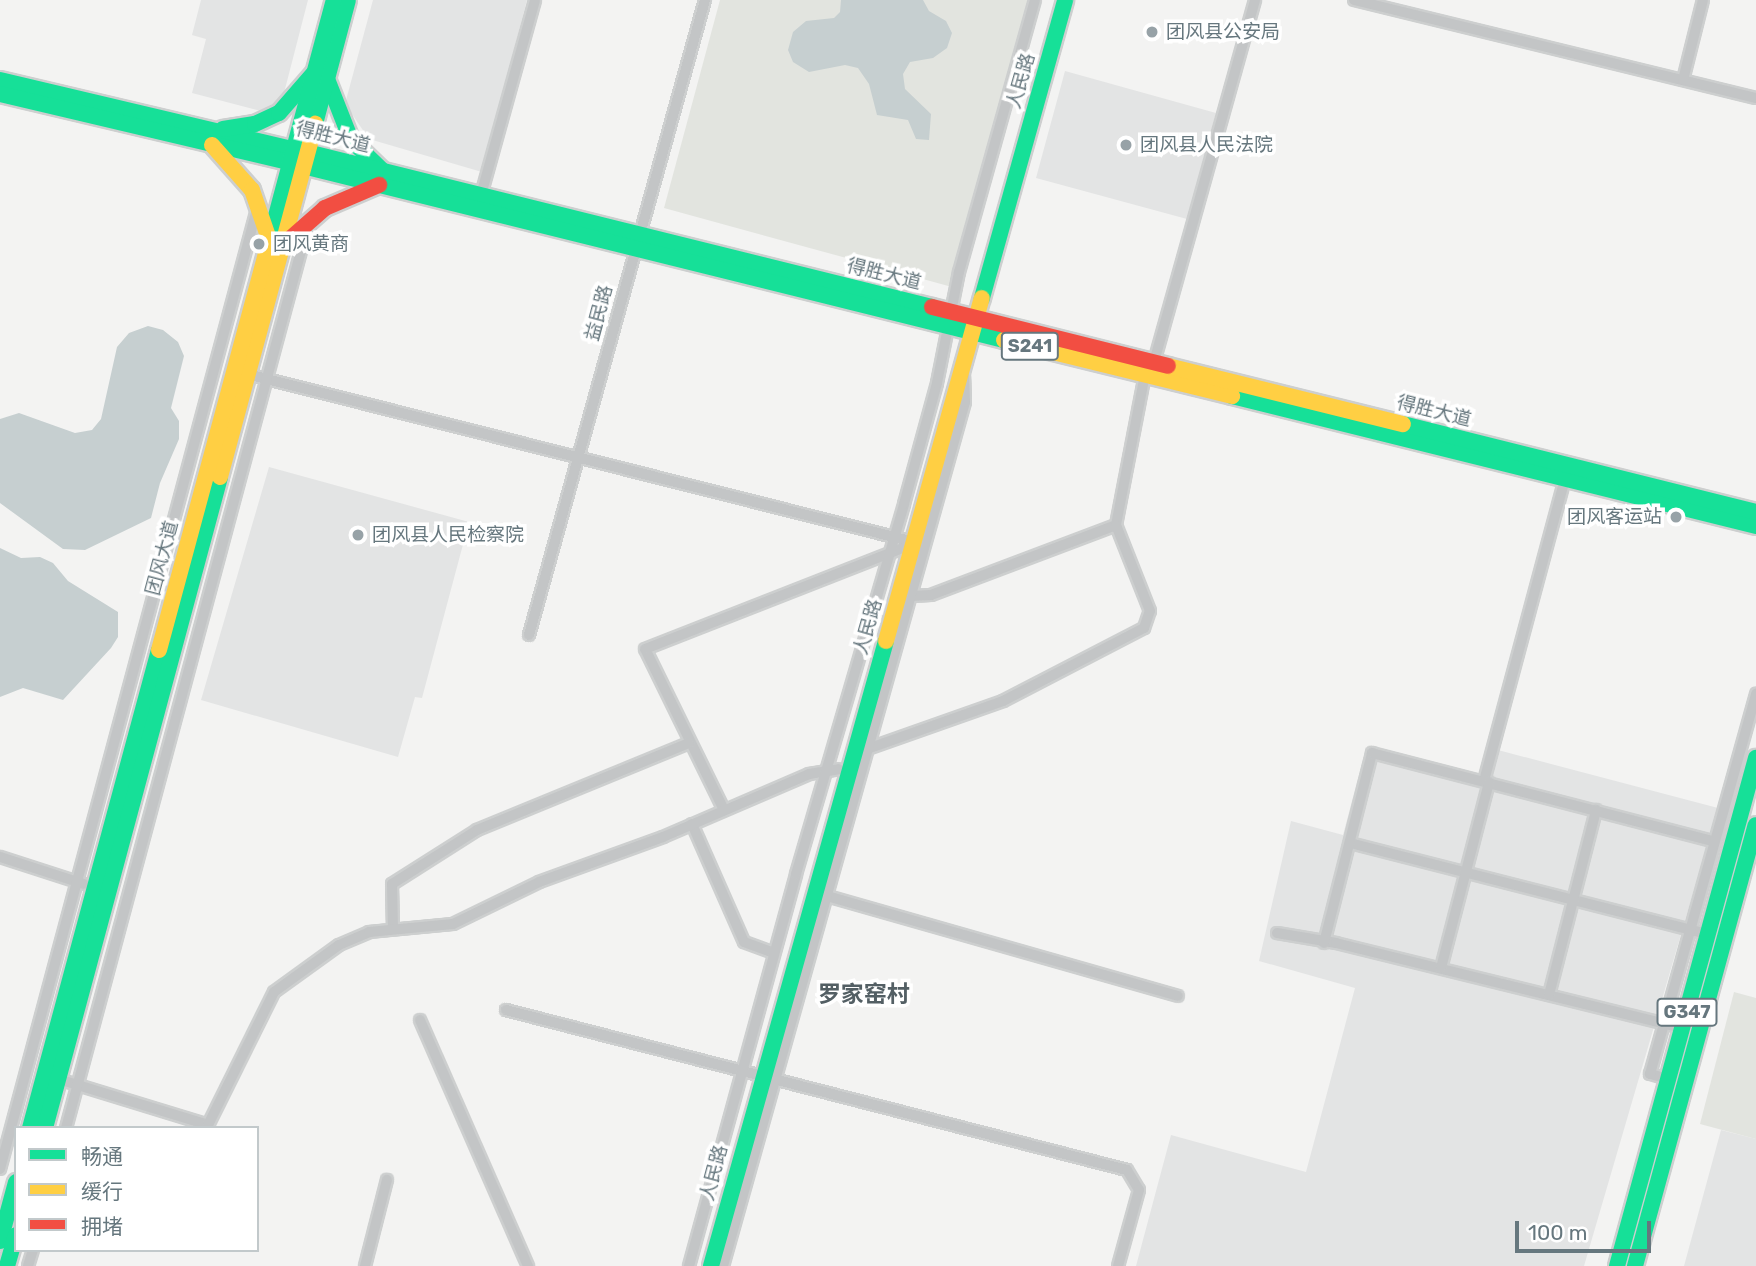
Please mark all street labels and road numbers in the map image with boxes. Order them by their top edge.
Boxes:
street label: 人民路 [1002,50,1040,112]
street label: 得胜大道 [293,117,373,157]
street label: 得胜大道 [844,254,924,294]
street label: 益民路 [581,283,617,343]
road number: S241 [1000,332,1060,360]
street label: 得胜大道 [1394,391,1474,431]
street label: 团风大道 [141,518,183,598]
street label: 人民路 [849,596,887,658]
road number: G347 [1656,998,1718,1027]
street label: 人民路 [696,1143,732,1203]

